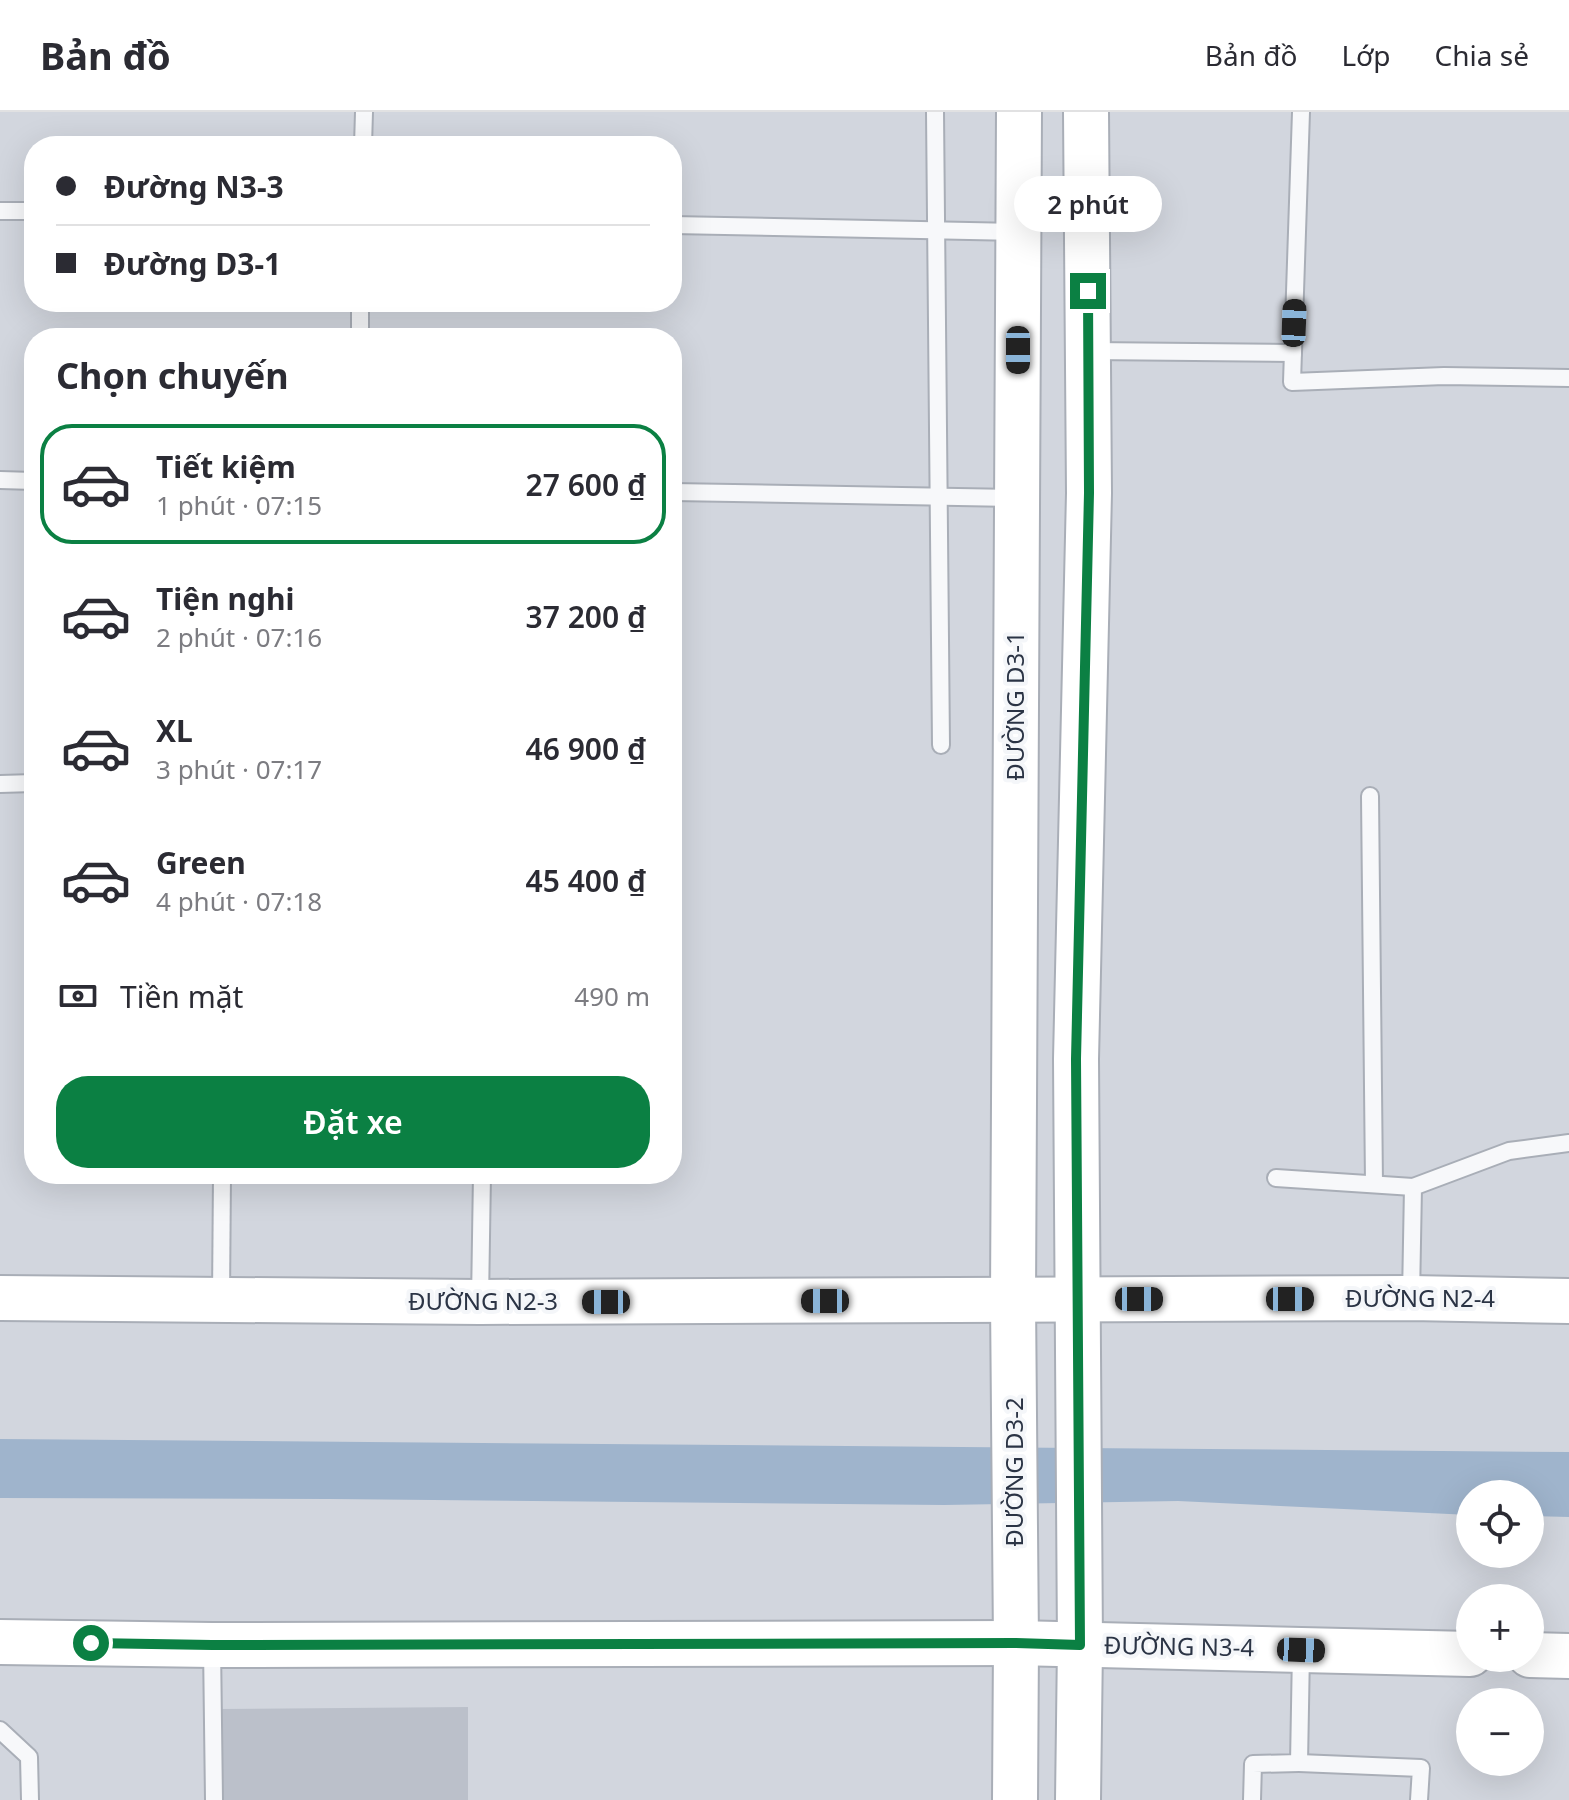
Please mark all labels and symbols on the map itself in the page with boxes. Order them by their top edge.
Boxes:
callout: 2 phút [1014,175,1162,231]
route end [1070,273,1106,309]
car [1281,299,1307,347]
car [1006,326,1030,374]
street label: ĐƯỜNG D3-1 [998,631,1031,781]
street label: ĐƯỜNG N2-4 [1345,1281,1495,1314]
street label: ĐƯỜNG N2-3 [408,1284,558,1317]
car [1115,1287,1163,1311]
car [1266,1287,1314,1311]
car [801,1289,849,1313]
car [582,1290,630,1314]
street label: ĐƯỜNG D3-2 [997,1397,1030,1547]
route start [73,1625,109,1661]
street label: ĐƯỜNG N3-4 [1104,1628,1255,1663]
car [1277,1637,1325,1663]

